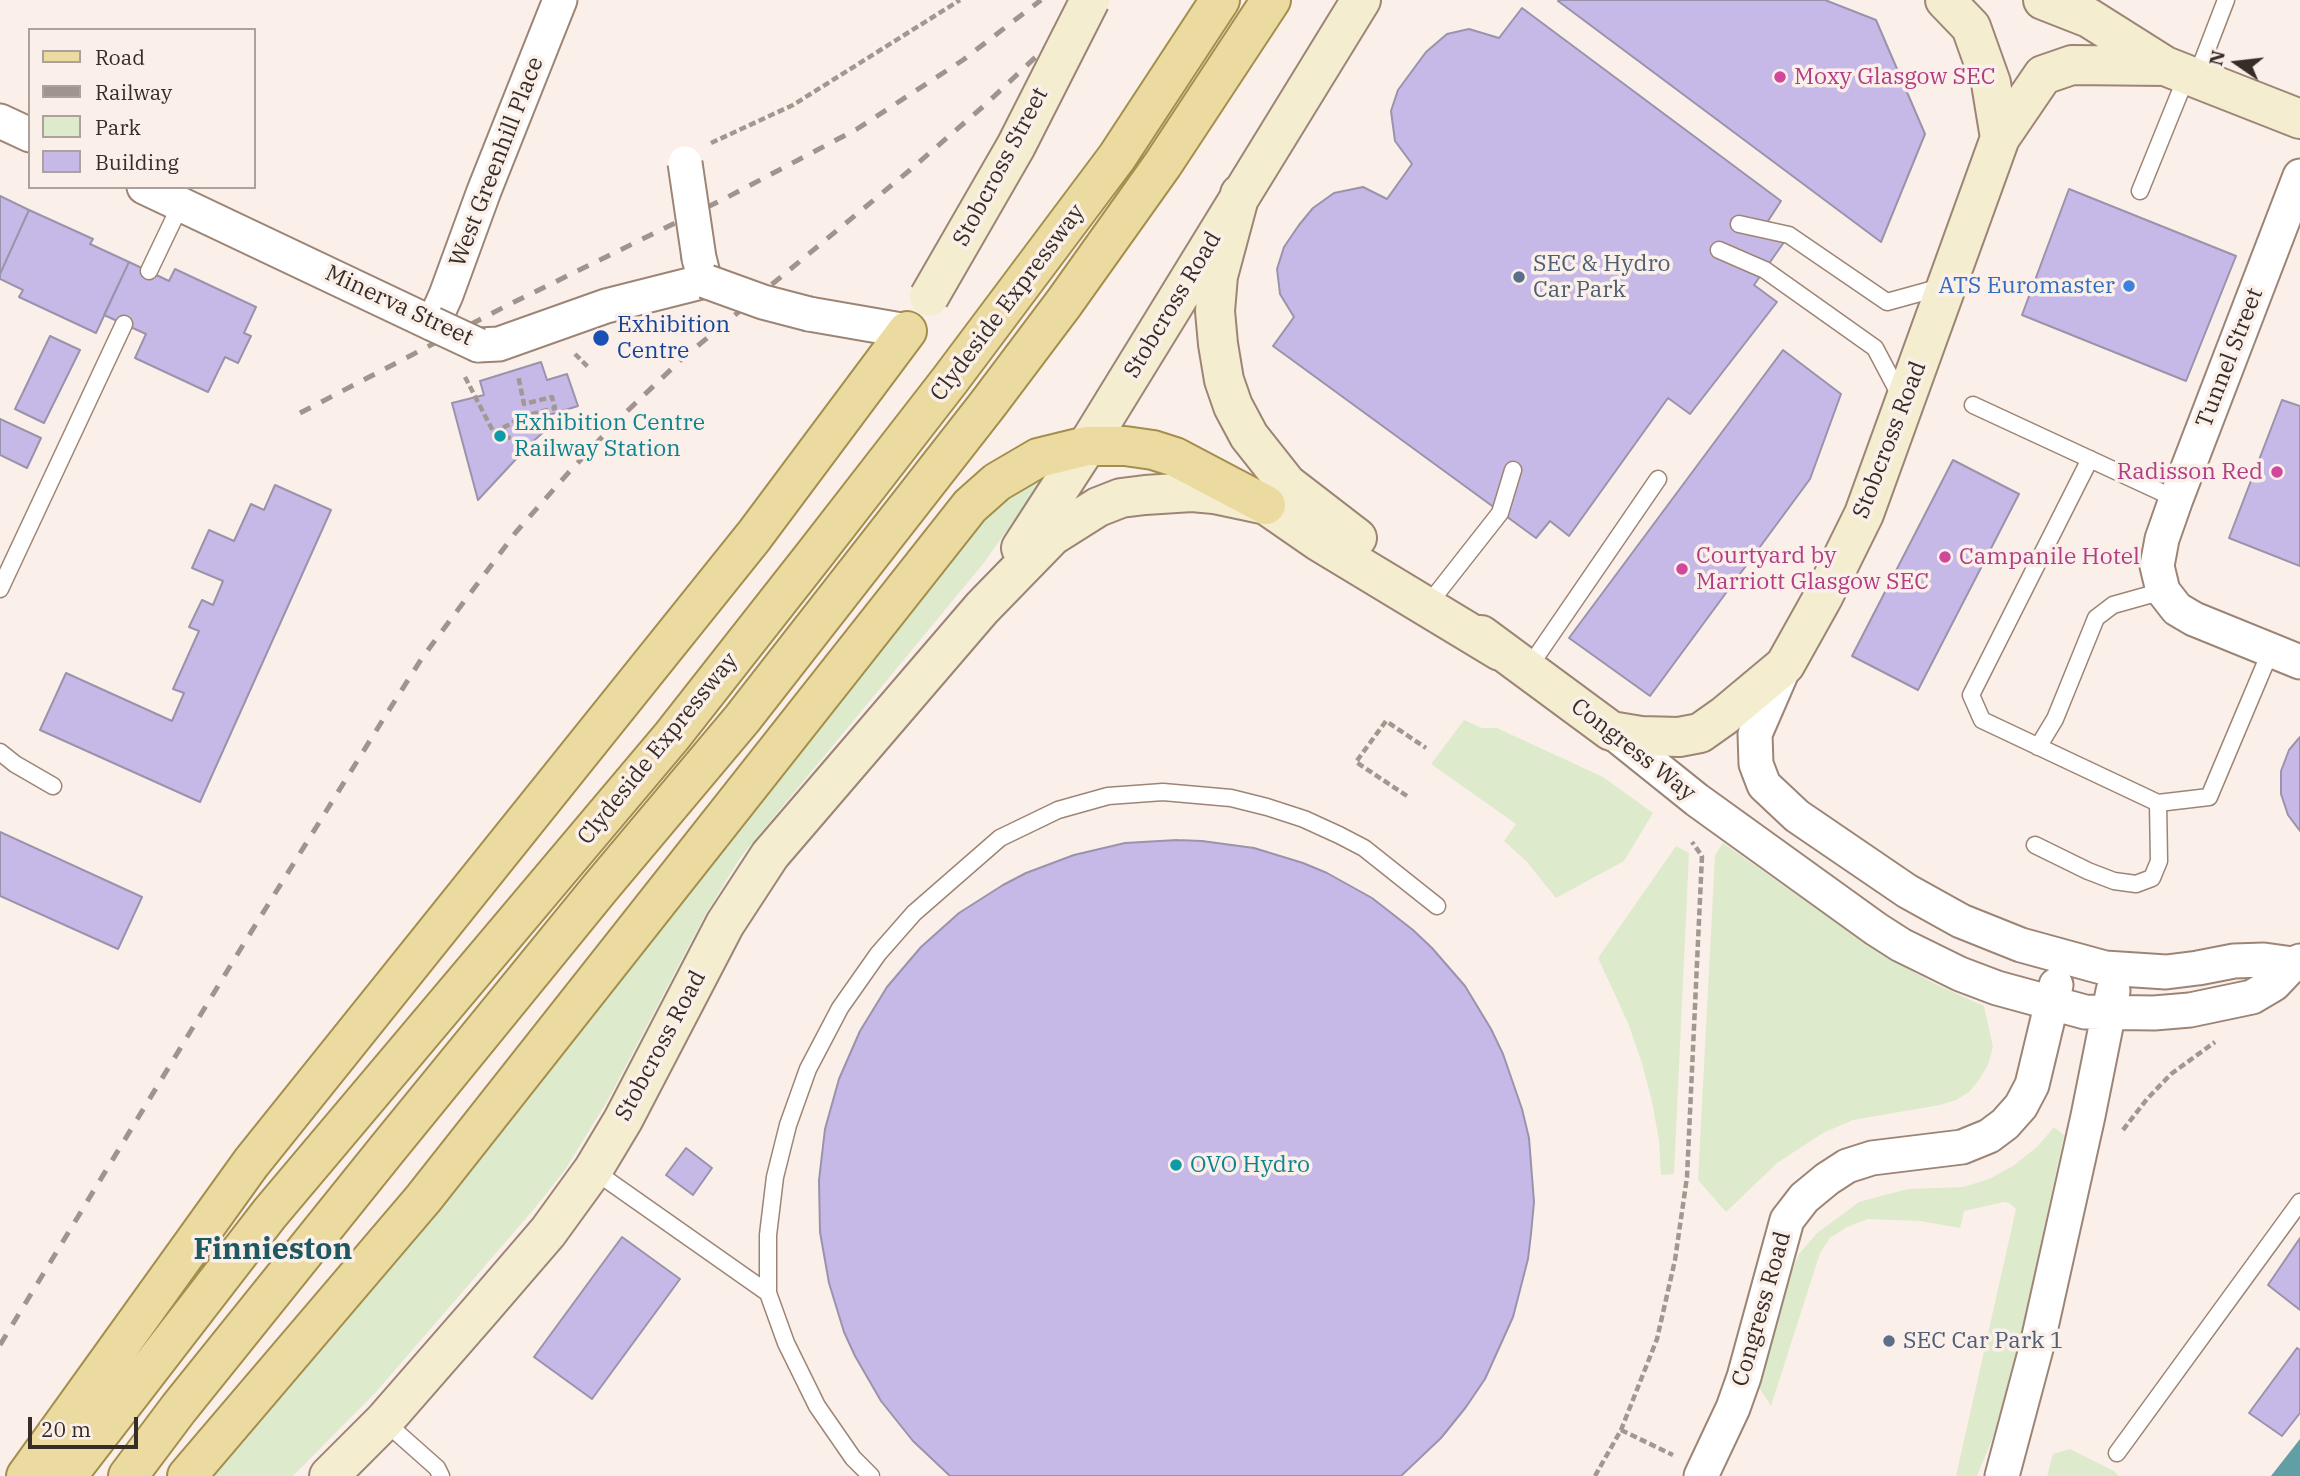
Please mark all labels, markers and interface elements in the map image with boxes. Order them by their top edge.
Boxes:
legend [28,28,256,189]
north arrow [2202,28,2272,98]
text: Road [95,43,145,71]
text: N [2203,48,2230,68]
street label: West Greenhill Place [444,53,550,271]
place label: Moxy Glasgow SEC [1794,63,1996,91]
marker: Moxy Glasgow SEC [1772,69,1788,85]
text: Railway [95,78,172,106]
street label: Stobcross Street [948,83,1054,251]
text: Park [95,113,141,141]
text: Building [95,148,179,176]
street label: Clydeside Expressway [925,199,1091,407]
street label: Stobcross Road [1118,227,1228,383]
place label: SEC & Hydro Car Park [1533,250,1671,304]
street label: Minerva Street [321,260,477,352]
marker: SEC & Hydro Car Park [1511,269,1527,285]
place label: ATS Euromaster [1938,272,2115,300]
marker: ATS Euromaster [2121,278,2137,294]
street label: Tunnel Street [2191,284,2269,432]
place label: Exhibition Centre [617,311,730,365]
marker: Exhibition Centre [591,328,611,348]
street label: Stobcross Road [1847,358,1933,522]
place label: Exhibition Centre Railway Station [514,409,705,463]
marker: Exhibition Centre Railway Station [492,428,508,444]
place label: Radisson Red [2117,458,2263,486]
marker: Radisson Red [2269,464,2285,480]
place label: Courtyard by Marriott Glasgow SEC [1696,542,1929,596]
place label: Campanile Hotel [1959,543,2140,571]
marker: Campanile Hotel [1937,549,1953,565]
marker: Courtyard by Marriott Glasgow SEC [1674,561,1690,577]
street label: Clydeside Expressway [572,647,744,851]
street label: Congress Way [1565,693,1701,807]
street label: Stobcross Road [610,966,712,1126]
place label: OVO Hydro [1190,1151,1310,1179]
marker: OVO Hydro [1168,1157,1184,1173]
street label: Congress Road [1727,1228,1797,1390]
district label: Finnieston [194,1232,352,1268]
place label: SEC Car Park 1 [1903,1327,2064,1355]
marker: SEC Car Park 1 [1881,1333,1897,1349]
scale bar [32,1402,142,1446]
text: 20 m [41,1415,91,1443]

